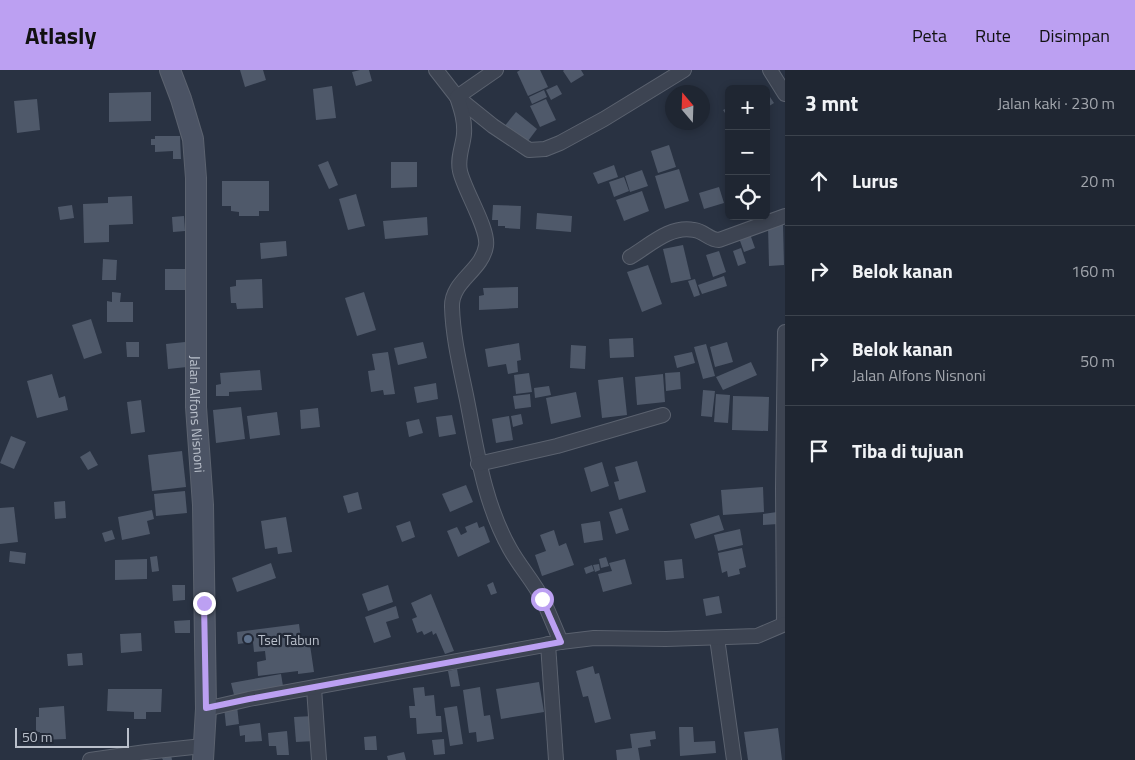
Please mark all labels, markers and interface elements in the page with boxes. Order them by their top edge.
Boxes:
text: Atlasly [25,17,96,53]
text: Peta [912,22,947,49]
text: Rute [975,22,1011,49]
text: Disimpan [1039,22,1110,49]
north arrow [665,85,710,130]
map controls [725,85,770,220]
button: + [725,85,770,130]
text: 3 mnt [805,87,858,119]
text: Jalan kaki · 230 m [997,91,1115,115]
button: − [725,130,770,175]
text: Lurus [852,166,898,195]
icon: ahead [805,167,833,195]
text: 20 m [1080,169,1115,193]
button: locate [725,175,770,220]
text: Belok kanan [852,256,953,285]
icon: right [805,257,833,285]
text: 160 m [1071,259,1115,283]
text: Belok kanan [852,334,953,363]
icon: right [805,347,833,375]
text: 50 m [1080,349,1115,373]
street label: Jalan Alfons Nisnoni [185,356,211,473]
text: Jalan Alfons Nisnoni [852,363,986,387]
text: Tiba di tujuan [852,436,964,465]
icon: arrive [805,437,833,465]
route start [531,588,554,611]
route end [193,592,216,615]
place label: Tsel Tabun [258,629,319,650]
marker: Tsel Tabun [242,633,254,645]
scale bar [15,725,129,748]
text: 50 m [22,726,52,747]

